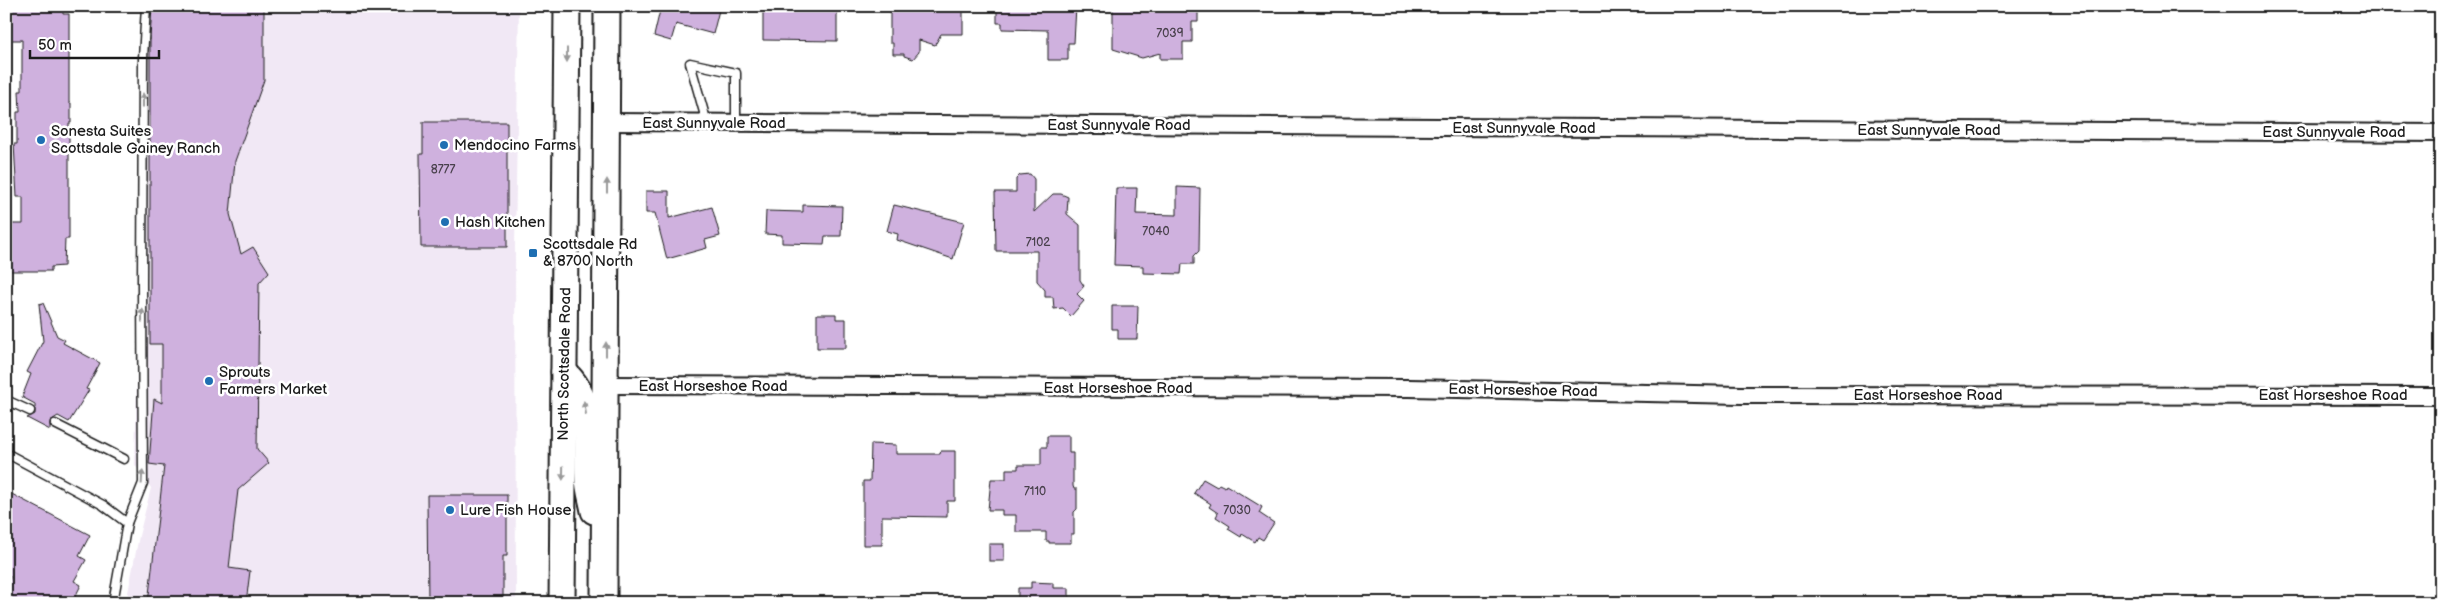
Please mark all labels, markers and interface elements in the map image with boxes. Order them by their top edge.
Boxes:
house number: 7039 [1156,26,1184,41]
scale bar [30,28,159,60]
text: 50 m [38,36,72,55]
one-way arrow [563,47,571,63]
one-way arrow [139,92,147,108]
street label: East Sunnyvale Road [642,114,786,133]
street label: East Sunnyvale Road [1047,116,1191,135]
street label: East Sunnyvale Road [1452,119,1596,138]
street label: East Sunnyvale Road [1857,121,2001,140]
place label: Sonesta Suites Scottsdale Gainey Ranch [51,122,220,158]
street label: East Sunnyvale Road [2262,123,2406,142]
marker: Sonesta Suites Scottsdale Gainey Ranch [35,134,47,146]
place label: Mendocino Farms [454,136,577,155]
marker: Mendocino Farms [438,139,450,151]
house number: 8777 [431,162,455,177]
one-way arrow [603,178,611,194]
place label: Hash Kitchen [455,213,545,232]
marker: Hash Kitchen [439,216,451,228]
house number: 7040 [1142,224,1170,239]
place label: Scottsdale Rd & 8700 North [543,235,637,271]
house number: 7102 [1026,235,1050,250]
marker: Scottsdale Rd & 8700 North [527,247,539,259]
street label: North Scottsdale Road [554,287,575,441]
one-way arrow [138,307,146,323]
one-way arrow [602,341,610,357]
place label: Sprouts Farmers Market [219,363,327,399]
marker: Sprouts Farmers Market [203,375,215,387]
street label: East Horseshoe Road [638,377,788,396]
street label: East Horseshoe Road [1043,379,1193,398]
street label: East Horseshoe Road [1448,380,1598,401]
street label: East Horseshoe Road [1853,386,2003,405]
street label: East Horseshoe Road [2258,386,2408,405]
one-way arrow [581,399,589,415]
one-way arrow [559,465,567,481]
one-way arrow [139,469,147,485]
house number: 7110 [1024,484,1046,499]
place label: Lure Fish House [460,501,571,520]
house number: 7030 [1223,503,1251,518]
marker: Lure Fish House [444,504,456,516]

